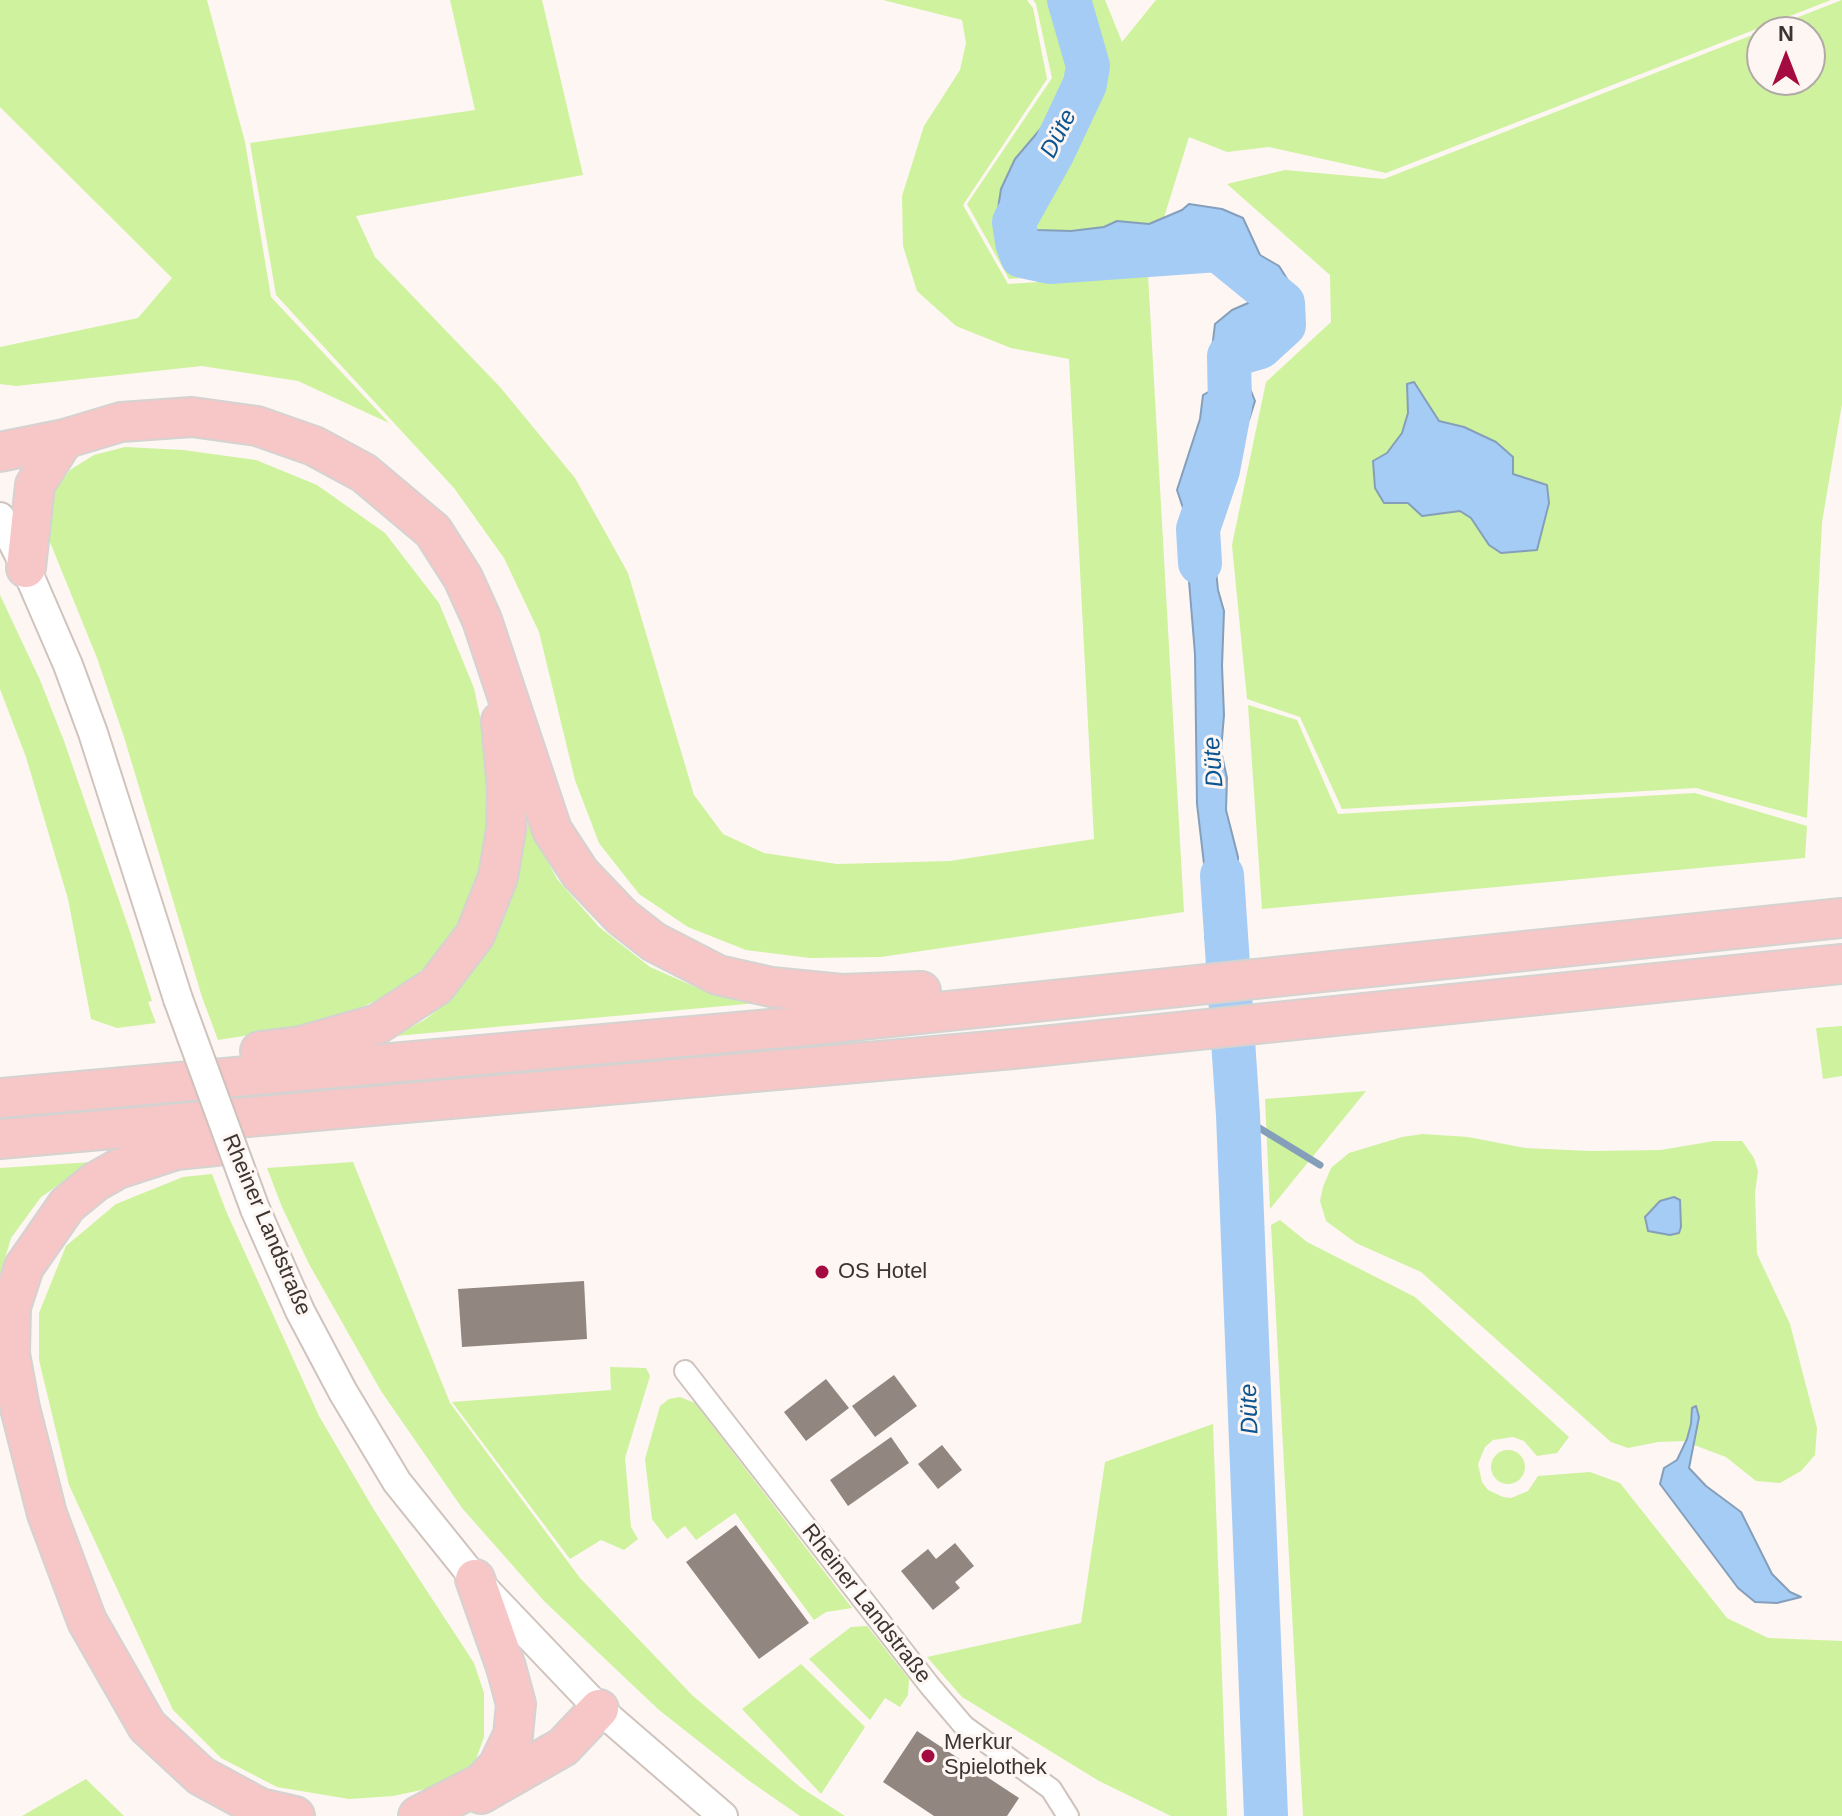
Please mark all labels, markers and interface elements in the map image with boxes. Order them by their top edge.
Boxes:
north arrow [1746,16,1826,96]
text: N [1778,21,1794,46]
water label: Düte [1035,105,1083,163]
water label: Düte [1198,736,1230,788]
street label: Rheiner Landstraße [216,1130,316,1320]
place label: OS Hotel [838,1259,927,1285]
marker: OS Hotel [813,1263,831,1281]
water label: Düte [1235,1383,1265,1435]
street label: Rheiner Landstraße [796,1519,936,1689]
place label: Merkur Spielothek [944,1730,1047,1782]
marker: Merkur Spielothek [919,1747,937,1765]

